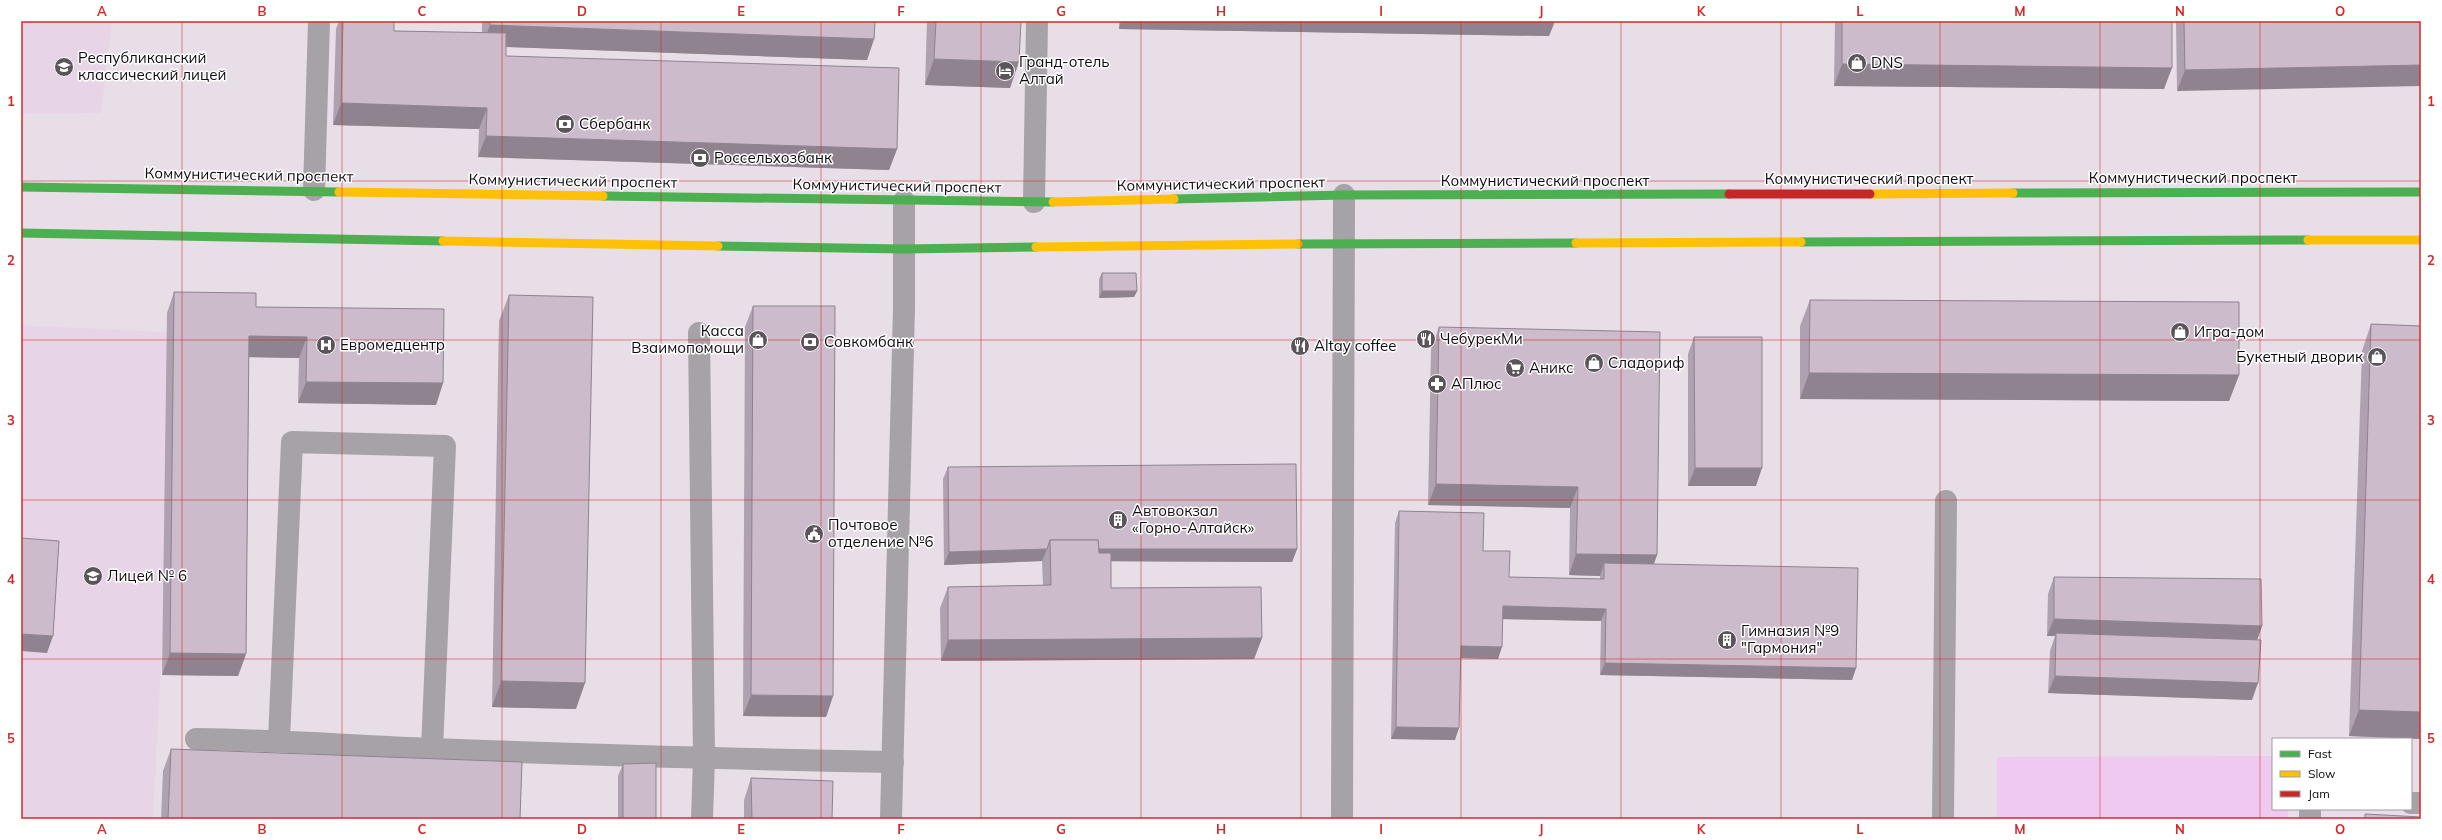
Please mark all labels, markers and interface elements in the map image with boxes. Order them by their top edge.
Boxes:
text: A [97,3,107,19]
text: B [258,3,267,19]
text: C [418,3,427,19]
text: D [577,3,587,19]
text: E [737,3,745,19]
text: F [897,3,905,19]
text: G [1056,3,1066,19]
text: H [1216,3,1226,19]
text: I [1379,3,1383,19]
text: J [1539,3,1543,19]
text: K [1697,3,1707,19]
text: L [1856,3,1864,19]
text: M [2014,3,2026,19]
text: N [2175,3,2185,19]
text: O [2335,3,2345,19]
place label: Республиканский классический лицей [78,48,226,84]
place label: Гранд-отель Алтай [1019,52,1110,88]
shop icon: DNS [1846,52,1868,74]
place label: DNS [1871,53,1903,72]
school or university icon: Республиканский классический лицей [53,56,75,78]
hotel icon: Гранд-отель Алтай [994,60,1016,82]
text: 1 [7,93,15,109]
text: 1 [2427,93,2435,109]
bank icon: Сбербанк [554,113,576,135]
place label: Сбербанк [579,114,651,133]
bank icon: Россельхозбанк [689,147,711,169]
place label: Россельхозбанк [714,148,833,167]
street label: Коммунистический проспект [145,163,354,186]
street label: Коммунистический проспект [2089,168,2297,187]
street label: Коммунистический проспект [469,169,678,192]
street label: Коммунистический проспект [1765,169,1973,188]
street label: Коммунистический проспект [1441,171,1649,190]
street label: Коммунистический проспект [1117,172,1326,195]
street label: Коммунистический проспект [793,174,1002,197]
text: 2 [7,252,15,268]
text: 2 [2427,252,2435,268]
place label: Касса Взаимопомощи [631,321,744,357]
shop icon: Игра-дом [2169,321,2191,343]
place label: Игра-дом [2194,322,2264,341]
restaurant icon: ЧебурекМи [1415,328,1437,350]
shop icon: Касса Взаимопомощи [747,329,769,351]
place label: ЧебурекМи [1440,329,1523,348]
bank icon: Совкомбанк [799,331,821,353]
place label: Совкомбанк [824,332,914,351]
hospital icon: Евромедцентр [315,334,337,356]
place label: Евромедцентр [340,335,445,354]
restaurant icon: Altay coffee [1289,335,1311,357]
place label: Altay coffee [1314,336,1396,355]
shop icon: Букетный дворик [2366,346,2388,368]
place label: Букетный дворик [2236,347,2364,366]
shop icon: Сладориф [1583,352,1605,374]
place label: Сладориф [1608,353,1684,372]
supermarket icon: Аникс [1504,357,1526,379]
place label: Аникс [1529,358,1574,377]
pharmacy icon: АПлюс [1426,373,1448,395]
place label: АПлюс [1451,374,1502,393]
text: 3 [7,412,15,428]
text: 3 [2427,412,2435,428]
place label: Автовокзал «Горно-Алтайск» [1132,501,1255,537]
building icon: Автовокзал «Горно-Алтайск» [1107,509,1129,531]
place label: Почтовое отделение №6 [828,515,933,551]
public building icon: Почтовое отделение №6 [803,523,825,545]
school or university icon: Лицей № 6 [82,565,104,587]
place label: Лицей № 6 [107,566,187,585]
text: 4 [7,571,15,587]
text: 4 [2427,571,2435,587]
place label: Гимназия №9 "Гармония" [1741,621,1839,657]
building icon: Гимназия №9 "Гармония" [1716,629,1738,651]
text: 5 [7,730,15,746]
text: 5 [2427,730,2435,746]
legend [2272,738,2412,810]
text: Fast [2308,746,2332,761]
text: Slow [2308,766,2336,781]
text: Jam [2308,786,2330,801]
text: A [97,821,107,837]
text: B [258,821,267,837]
text: C [418,821,427,837]
text: D [577,821,587,837]
text: E [737,821,745,837]
text: F [897,821,905,837]
text: G [1056,821,1066,837]
text: H [1216,821,1226,837]
text: I [1379,821,1383,837]
text: J [1539,821,1543,837]
text: K [1697,821,1707,837]
text: L [1856,821,1864,837]
text: M [2014,821,2026,837]
text: N [2175,821,2185,837]
text: O [2335,821,2345,837]

